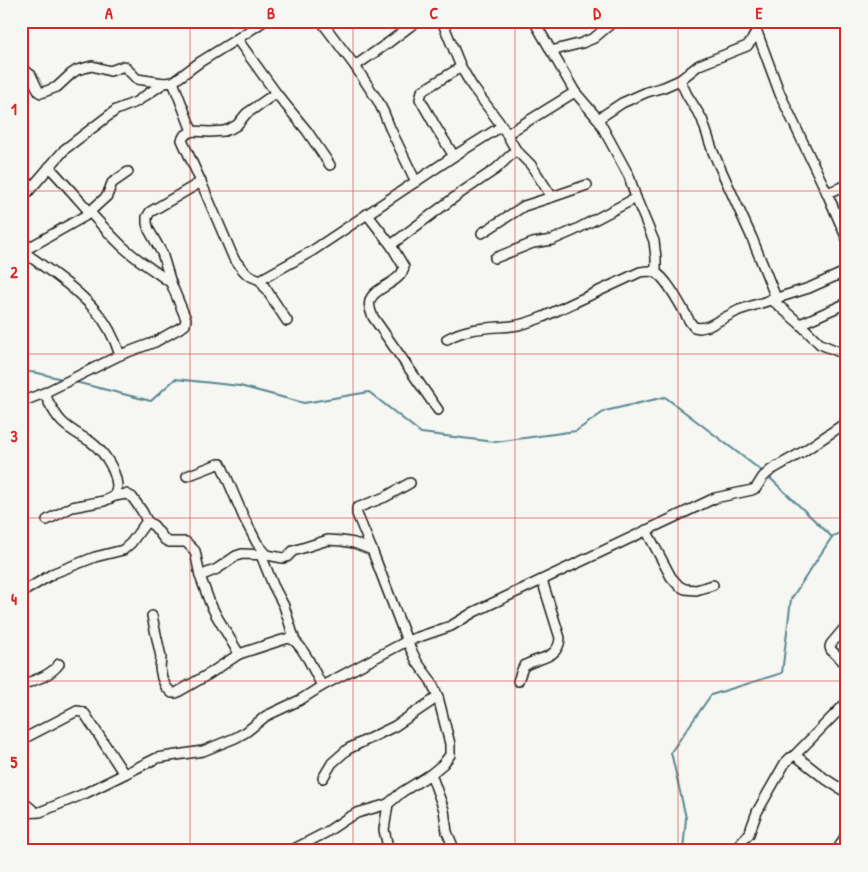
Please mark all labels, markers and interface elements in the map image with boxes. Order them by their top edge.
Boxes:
text: A [105,2,113,24]
text: B [267,2,275,24]
text: C [430,2,439,24]
text: D [593,2,601,24]
text: E [755,2,763,24]
text: 1 [11,98,17,120]
text: 2 [10,261,18,283]
text: 3 [10,425,18,447]
text: 4 [11,588,17,610]
text: 5 [11,751,18,773]

